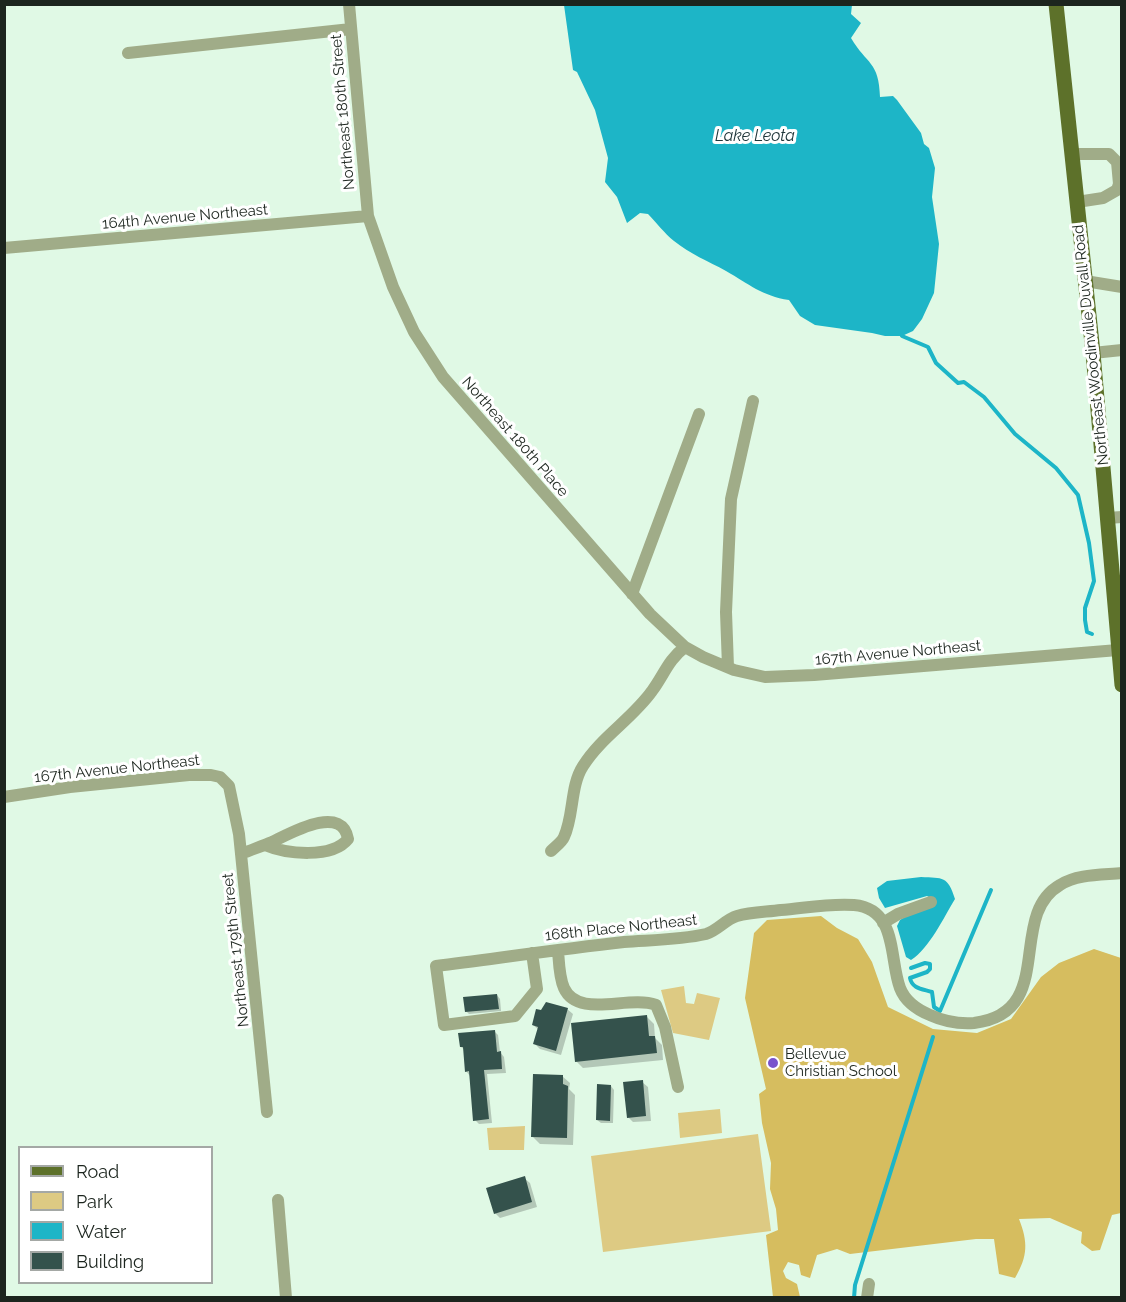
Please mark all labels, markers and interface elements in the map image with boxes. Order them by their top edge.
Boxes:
street label: Northeast 180th Street [327,33,359,191]
water label: Lake Leota [715,126,795,146]
street label: 164th Avenue Northeast [101,201,269,233]
street label: Northeast Woodinville Duvall Road [1069,224,1113,466]
street label: Northeast 180th Place [458,373,572,501]
street label: 167th Avenue Northeast [814,637,982,669]
street label: 167th Avenue Northeast [33,751,201,787]
street label: Northeast 179th Street [219,872,253,1028]
street label: 168th Place Northeast [544,911,698,945]
place label: Bellevue Christian School [785,1045,897,1080]
marker: Bellevue Christian School [766,1056,780,1070]
legend [18,1146,213,1284]
text: Road [76,1161,119,1182]
text: Park [76,1191,113,1212]
text: Water [76,1221,126,1242]
text: Building [76,1251,144,1272]

